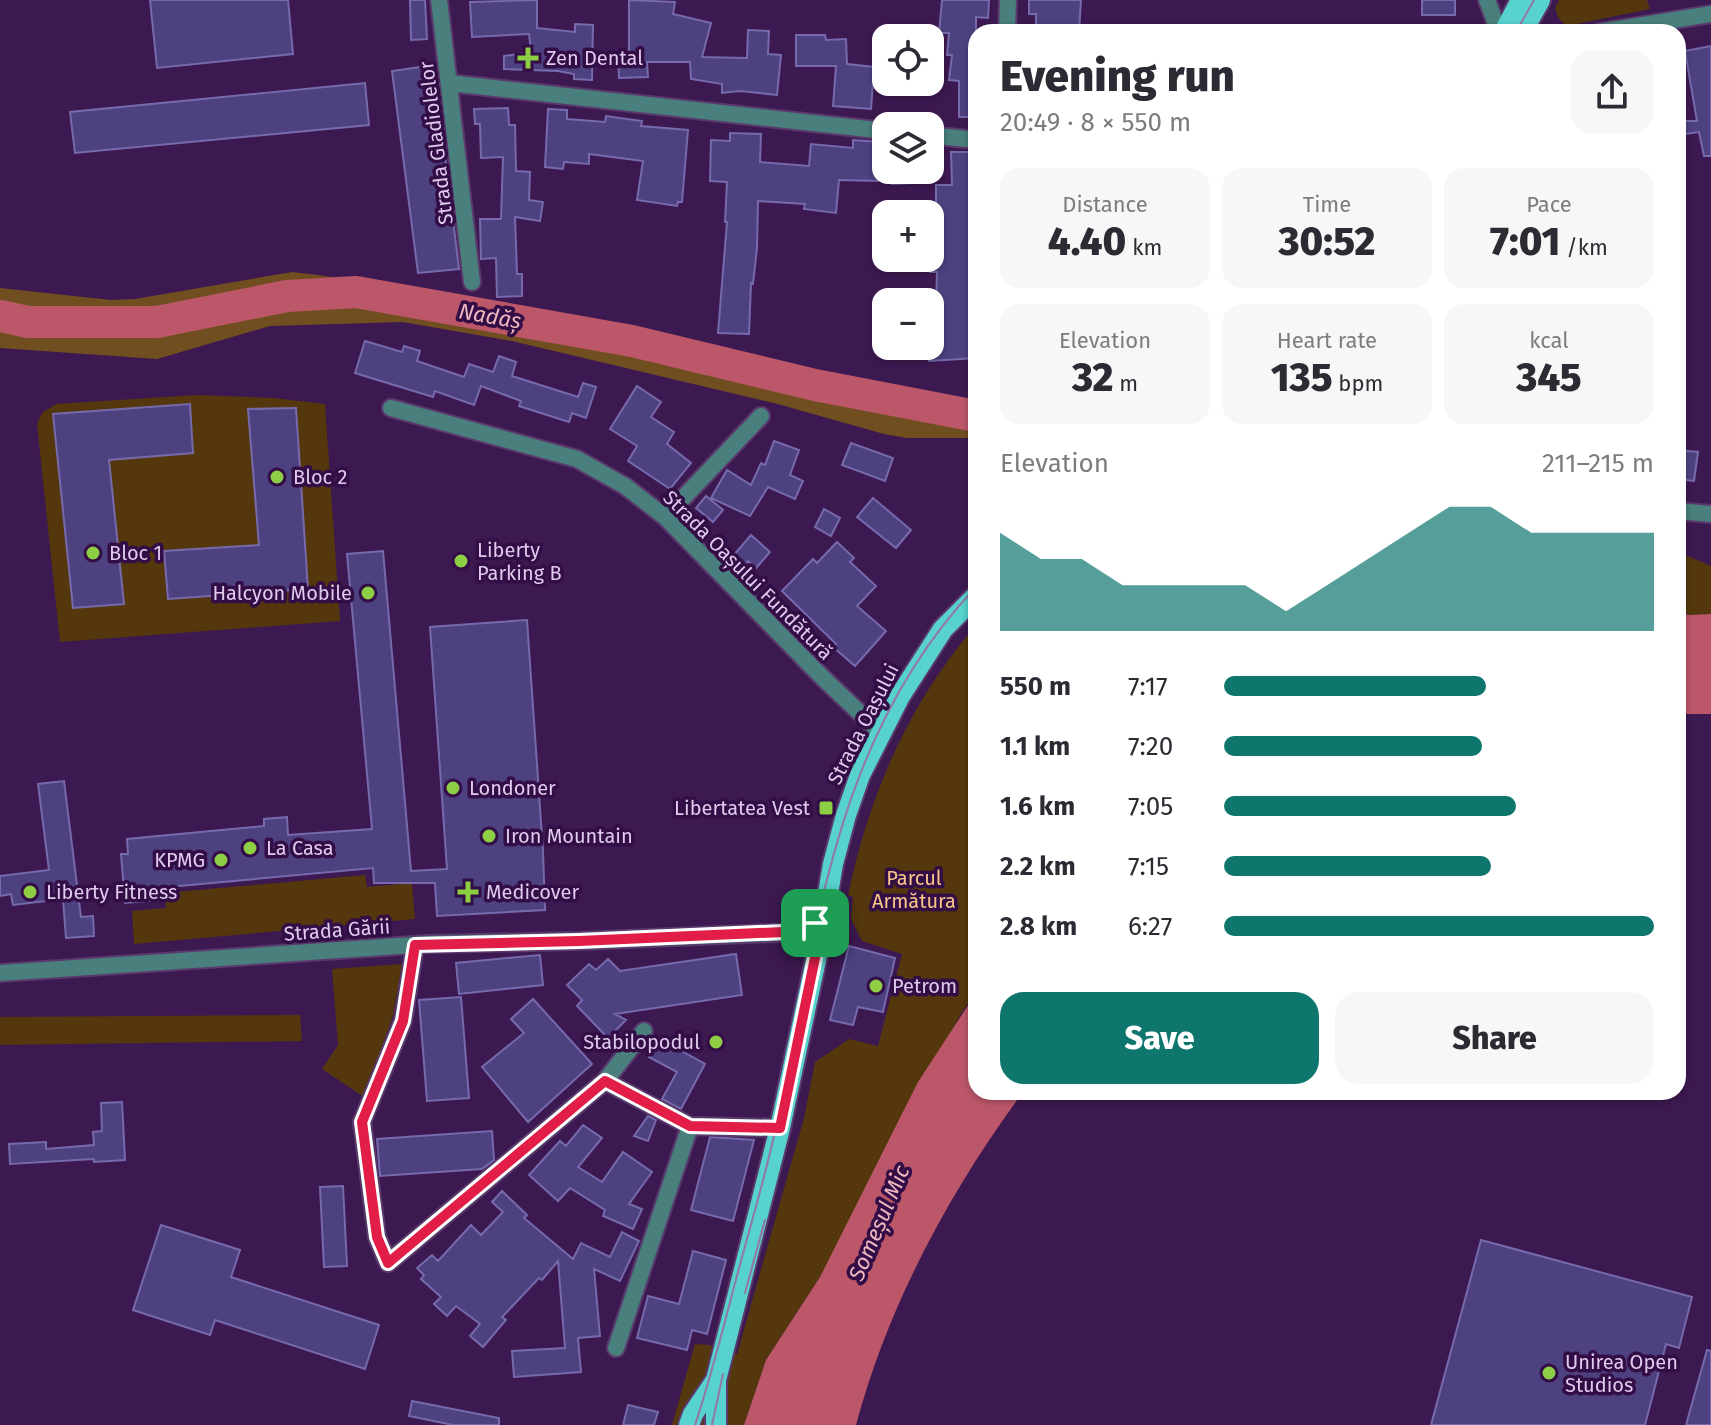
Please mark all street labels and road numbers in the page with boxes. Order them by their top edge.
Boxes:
street label: Strada Gladiolelor [414,60,458,226]
street label: Strada Oașului Fundătură [658,485,838,665]
street label: Strada Oașului [822,659,905,789]
street label: Strada Gării [283,914,391,946]

